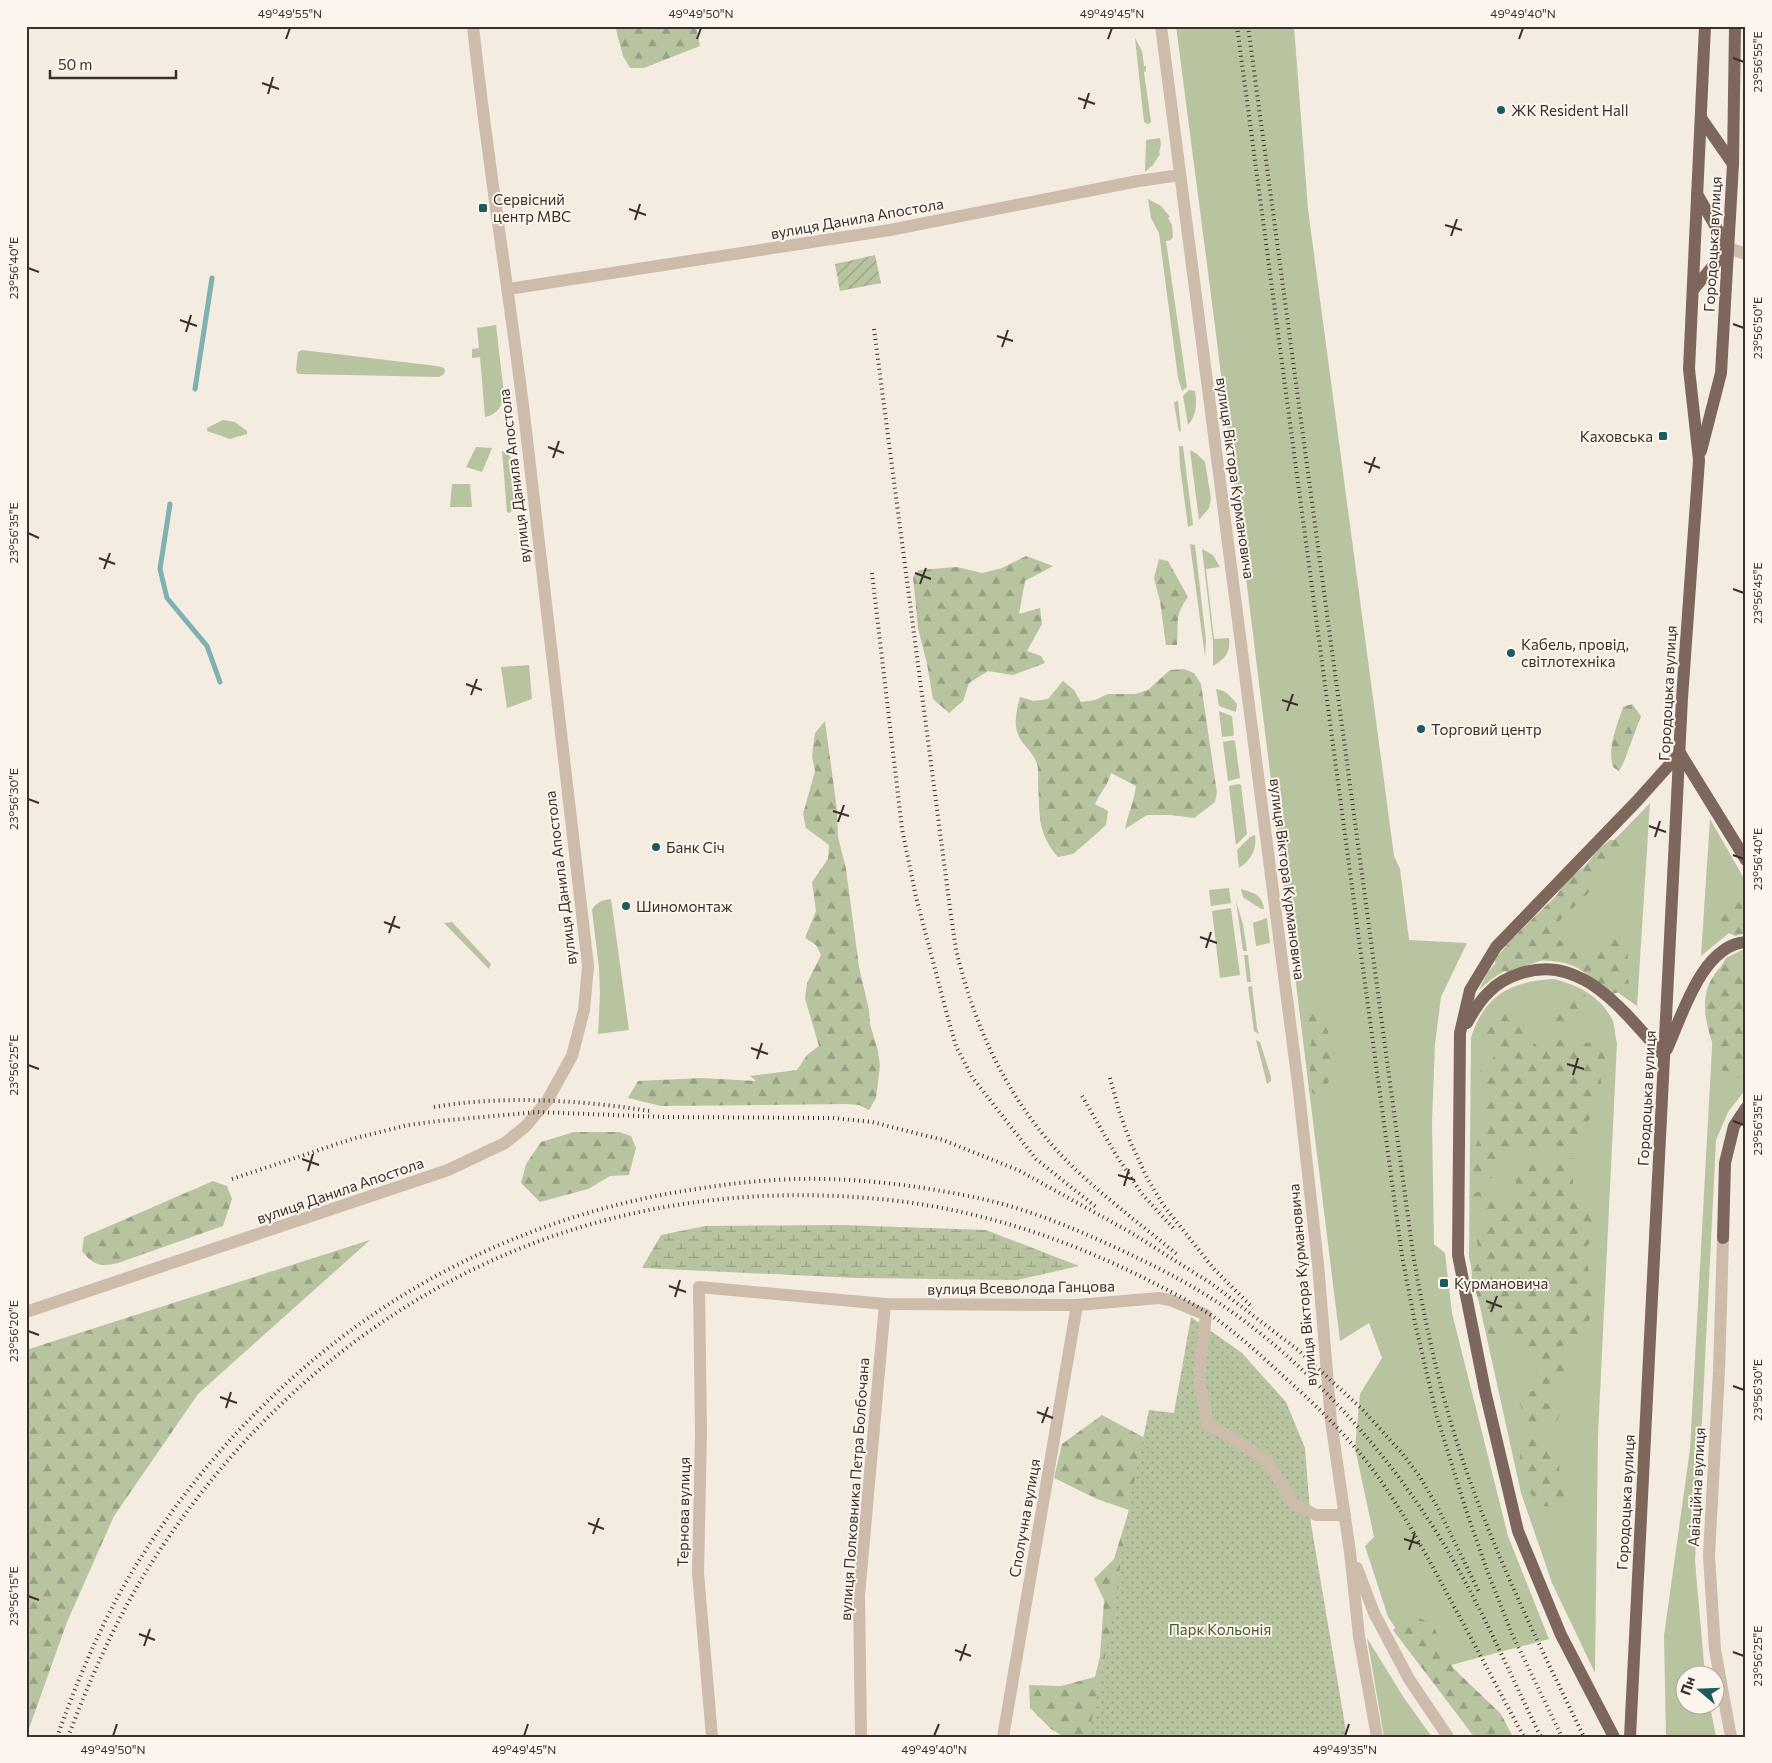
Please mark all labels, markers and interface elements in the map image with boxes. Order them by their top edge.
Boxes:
text: 49°49'55"N [258,6,322,20]
text: 49°49'50"N [668,6,734,20]
text: 49°49'45"N [1080,6,1144,20]
text: 49°49'40"N [1490,6,1556,20]
text: 23°56'55"E [1750,31,1764,93]
scale bar [50,48,176,80]
text: 50 m [58,55,92,73]
place label: ЖК Resident Hall [1511,101,1628,119]
marker: ЖК Resident Hall [1495,104,1507,116]
street label: Городоцька вулиця [1699,176,1725,312]
place label: Сервісний центр МВС [493,190,571,225]
street label: вулиця Данила Апостола [769,194,945,242]
marker: Сервісний центр МВС [477,202,489,214]
text: 23°56'40"E [6,237,20,299]
text: 23°56'50"E [1750,297,1764,359]
street label: вулиця Віктора Курмановича [1213,376,1259,580]
street label: вулиця Данила Апостола [494,388,534,564]
place label: Каховська [1580,427,1653,445]
marker: Каховська [1657,430,1669,442]
text: 23°56'35"E [6,502,20,564]
text: 23°56'45"E [1750,562,1764,624]
street label: Городоцька вулиця [1654,625,1680,761]
place label: Кабель, провід, світлотехніка [1521,635,1629,670]
marker: Кабель, провід, світлотехніка [1505,647,1517,659]
place label: Торговий центр [1431,720,1542,738]
marker: Торговий центр [1415,723,1427,735]
text: 23°56'30"E [6,768,20,830]
street label: вулиця Віктора Курмановича [1267,777,1309,981]
street label: вулиця Данила Апостола [540,790,580,966]
text: 23°56'40"E [1750,828,1764,890]
place label: Банк Січ [666,838,725,856]
marker: Банк Січ [650,841,662,853]
place label: Шиномонтаж [636,897,733,915]
marker: Шиномонтаж [620,900,632,912]
street label: Городоцька вулиця [1633,1030,1659,1166]
text: 23°56'25"E [6,1035,20,1095]
text: 23°56'35"E [1750,1094,1764,1156]
street label: вулиця Данила Апостола [254,1153,426,1227]
street label: вулиця Віктора Курмановича [1284,1183,1320,1387]
place label: Курмановича [1454,1274,1548,1292]
street label: вулиця Всеволода Ганцова [927,1276,1115,1298]
marker: Курмановича [1438,1277,1450,1289]
text: 23°56'20"E [6,1300,20,1362]
street label: вулиця Полковника Петра Болбочана [836,1357,872,1621]
text: 23°56'30"E [1750,1359,1764,1421]
street label: Авіаційна вулиця [1684,1427,1708,1547]
street label: Городоцька вулиця [1612,1434,1638,1570]
street label: Тернова вулиця [673,1457,693,1567]
street label: Сполучна вулиця [1005,1457,1043,1579]
text: 23°56'15"E [6,1566,20,1626]
park label: Парк Кольонія [1169,1620,1271,1638]
text: 23°56'25"E [1750,1626,1764,1686]
north arrow [1674,1666,1724,1716]
text: Пн [1676,1674,1698,1697]
text: 49°49'50"N [80,1742,146,1756]
text: 49°49'45"N [492,1742,556,1756]
text: 49°49'40"N [901,1742,967,1756]
text: 49°49'35"N [1313,1742,1377,1756]

